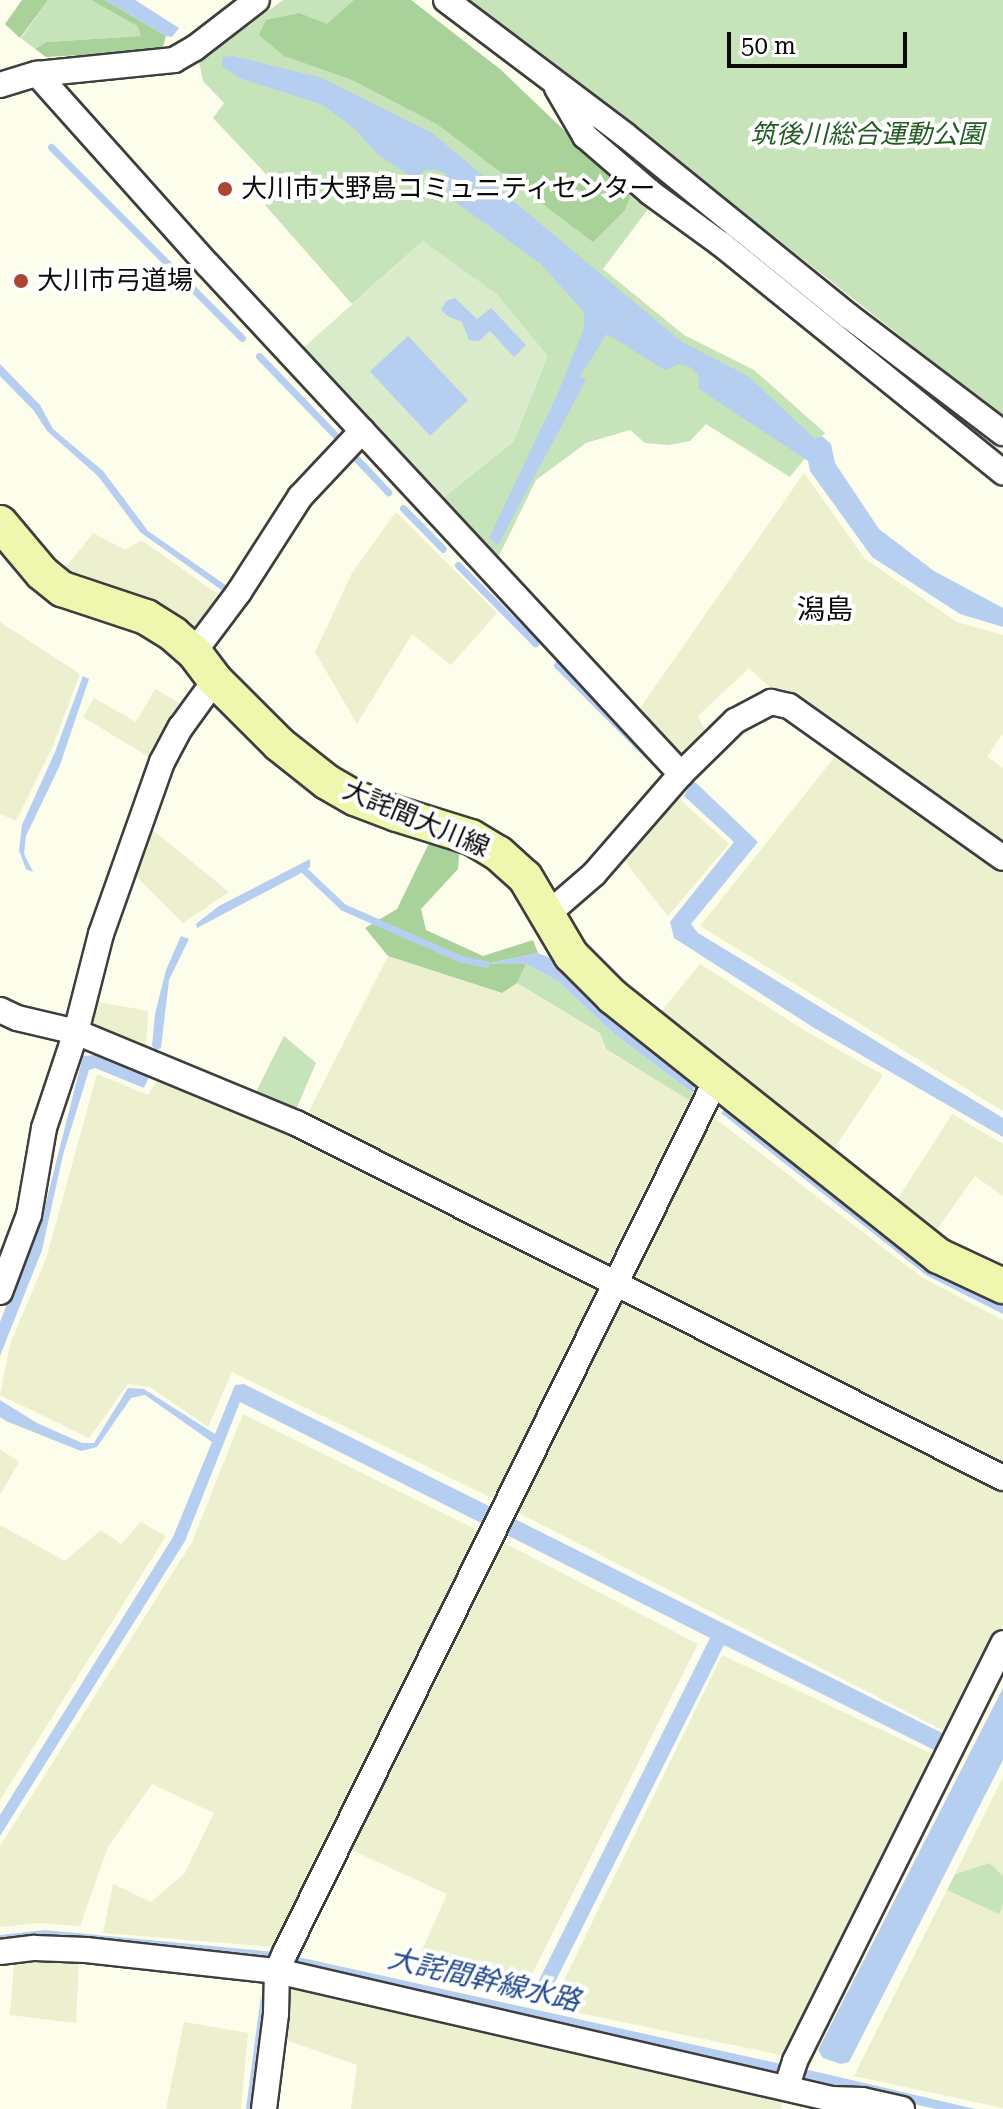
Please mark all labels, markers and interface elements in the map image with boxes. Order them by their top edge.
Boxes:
scale bar [731,16,911,66]
text: 50 m [741,32,796,60]
park label: 筑後川総合運動公園 [750,119,984,151]
place label: 大川市大野島コミュニティセンター [241,173,657,205]
marker: 大川市大野島コミュニティセンター [216,180,234,198]
place label: 大川市弓道場 [37,265,193,297]
marker: 大川市弓道場 [12,272,30,290]
district label: 潟島 [797,593,853,627]
street label: 大詫間大川線 [338,774,494,864]
water label: 大詫間幹線水路 [385,1942,583,2018]

